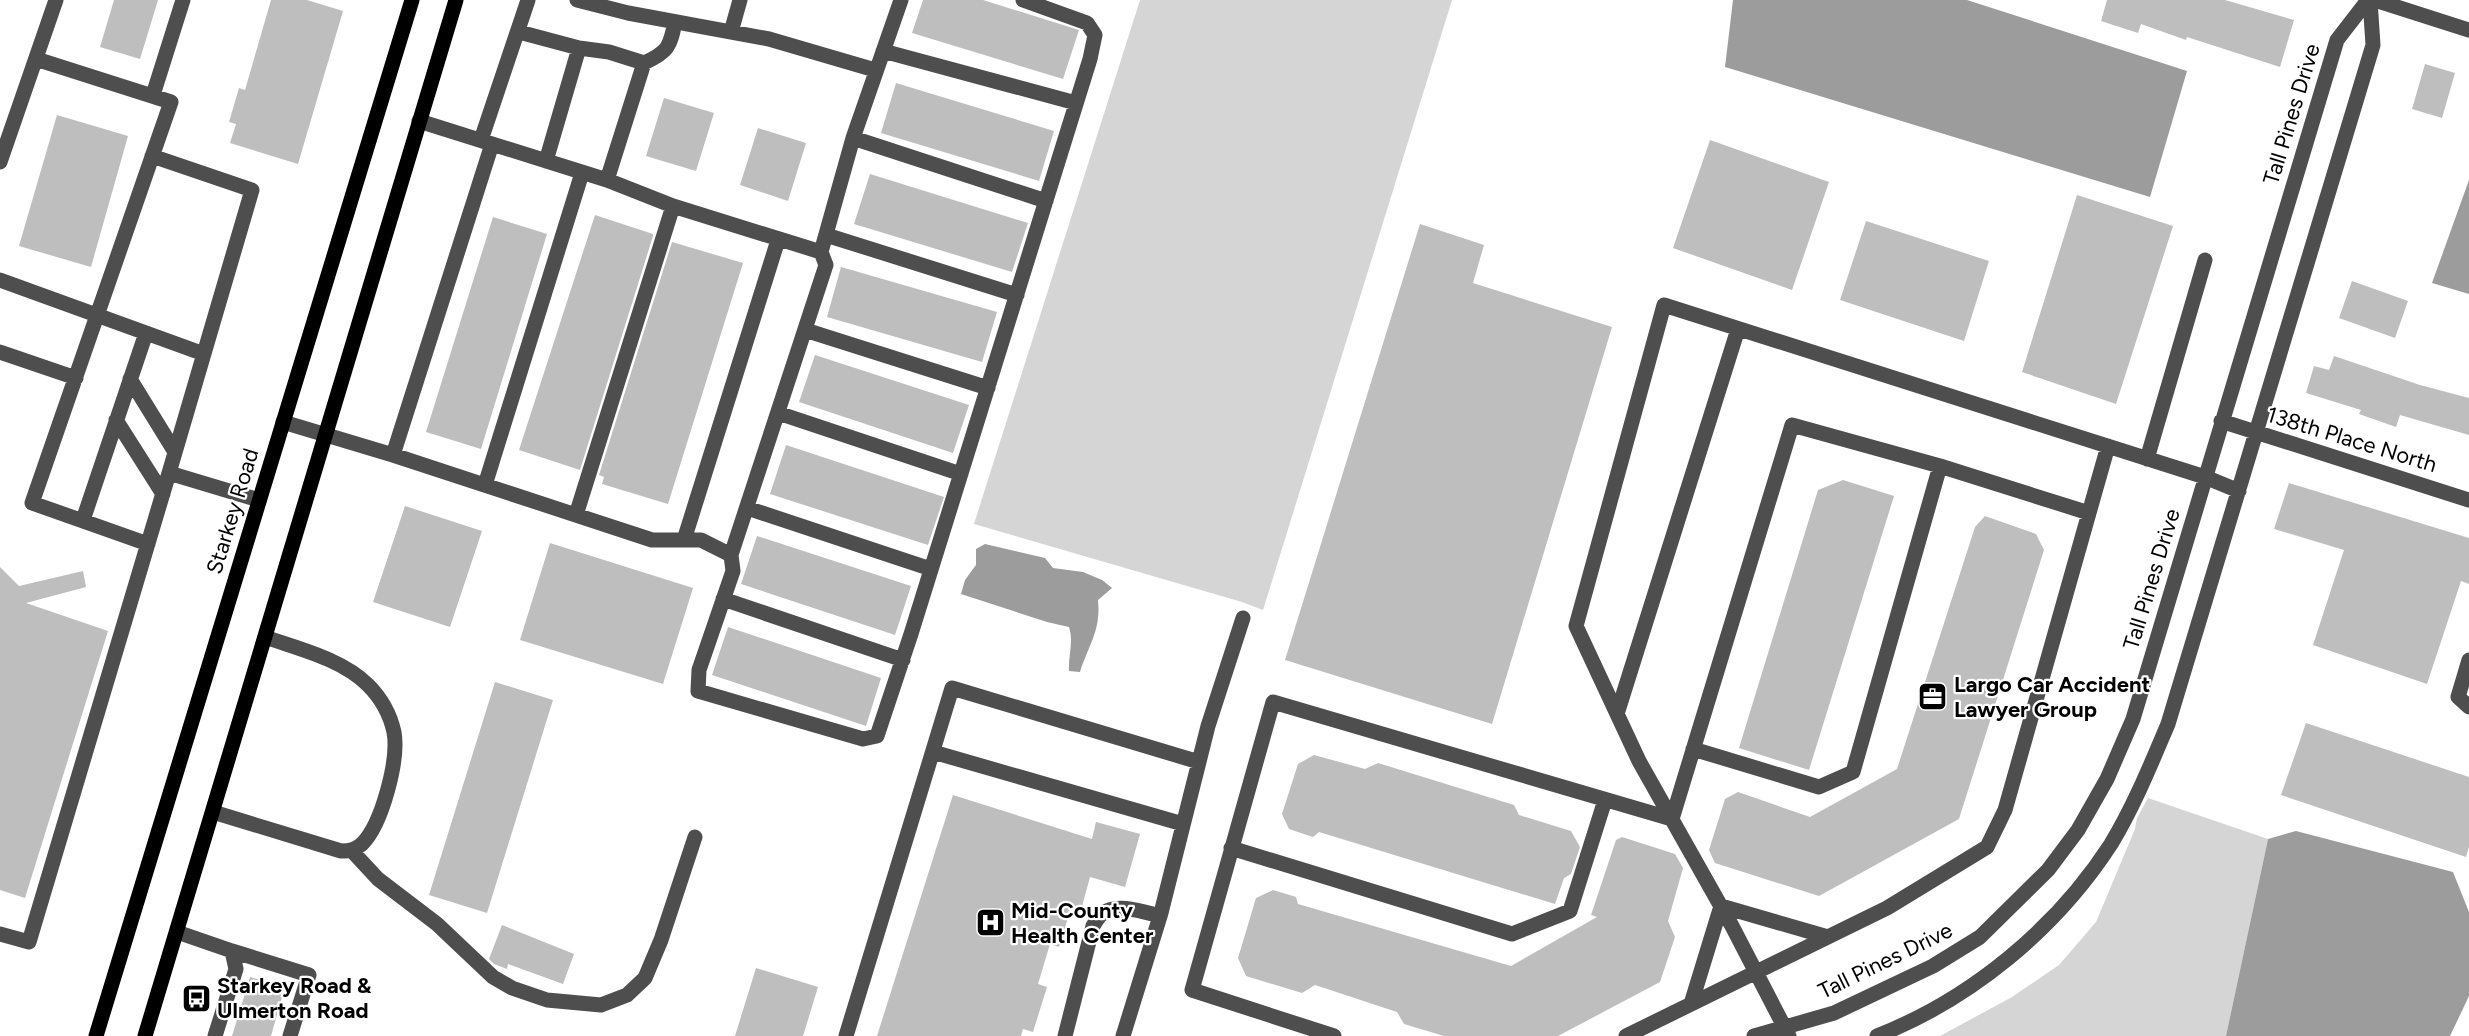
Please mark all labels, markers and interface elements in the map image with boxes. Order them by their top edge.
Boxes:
street label: Tall Pines Drive [2257,40,2326,188]
street label: 138th Place North [2263,401,2440,478]
street label: Starkey Road [201,445,264,577]
street label: Tall Pines Drive [2117,505,2186,653]
place label: Largo Car Accident Lawyer Group [1954,671,2150,723]
office icon: Largo Car Accident Lawyer Group [1917,681,1949,713]
place label: Mid-County Health Center [1011,897,1154,949]
hospital icon: Mid-County Health Center [974,907,1006,939]
street label: Tall Pines Drive [1814,916,1957,1005]
place label: Starkey Road & Ulmerton Road [217,972,372,1024]
bus stop icon: Starkey Road & Ulmerton Road [180,982,212,1014]

